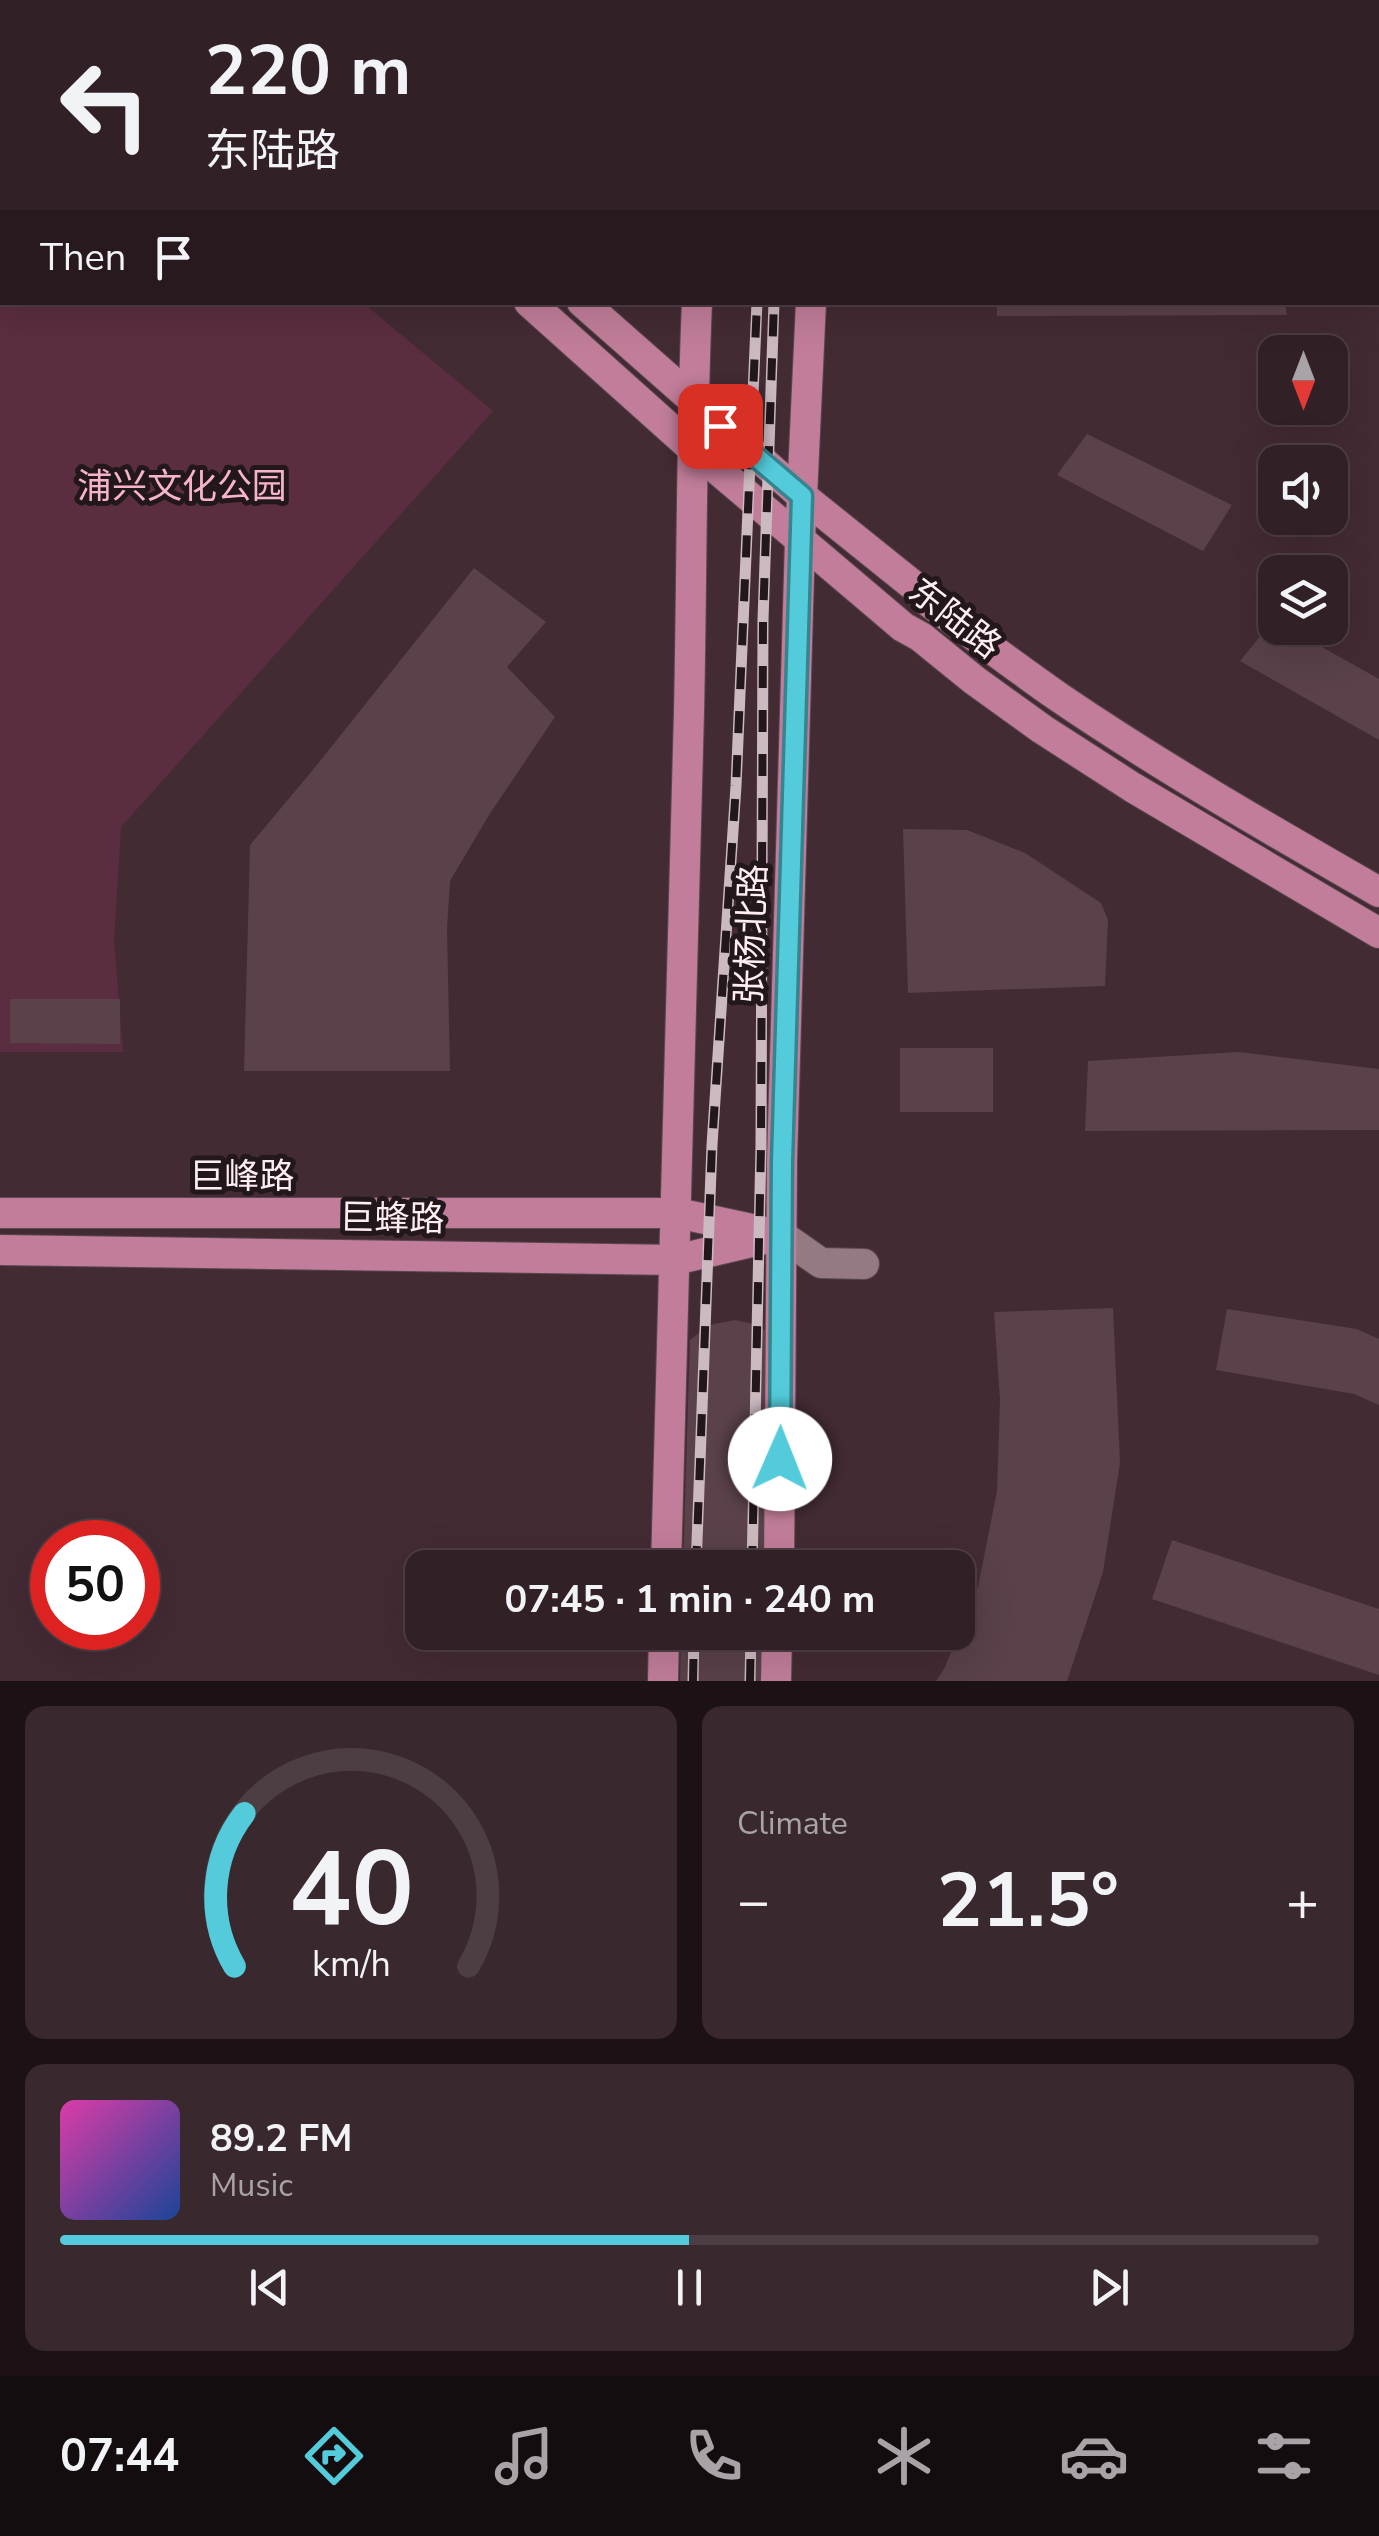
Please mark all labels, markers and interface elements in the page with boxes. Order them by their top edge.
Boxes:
text: 220 m [205,23,411,119]
icon: left [40,40,170,170]
text: 东陆路 [205,121,340,182]
icon: arrive [146,230,201,285]
text: Then [40,232,126,283]
north arrow [1258,335,1348,425]
map controls [1258,335,1348,645]
pin [678,384,763,469]
icon: arrive [693,399,748,454]
button: sound [1258,445,1348,535]
park label: 浦兴文化公园 [77,463,287,510]
button: layers [1258,555,1348,645]
street label: 东陆路 [899,568,1011,669]
street label: 张杨北路 [726,863,777,1005]
street label: 巨峰路 [189,1153,295,1200]
street label: 巨蜂路 [339,1194,445,1243]
position arrow [728,1407,832,1511]
speed limit sign: 50 [30,1520,160,1650]
text: 07:45 · 1 min · 240 m [505,1574,875,1625]
text: Climate [737,1802,848,1845]
text: 40 [289,1819,413,1961]
text: 21.5° [937,1850,1119,1952]
text: − [737,1864,770,1939]
text: + [1286,1864,1319,1939]
text: km/h [312,1940,390,1989]
text: 89.2 FM [210,2113,352,2164]
text: Music [210,2164,293,2207]
icon: previous [242,2260,297,2315]
icon: pause [662,2260,717,2315]
icon: next [1082,2260,1137,2315]
icon: directions [299,2421,369,2491]
icon: music [489,2421,559,2491]
icon: phone [679,2421,749,2491]
icon: climate [869,2421,939,2491]
icon: car [1059,2421,1129,2491]
icon: filters [1249,2421,1319,2491]
text: 07:44 [60,2426,179,2487]

